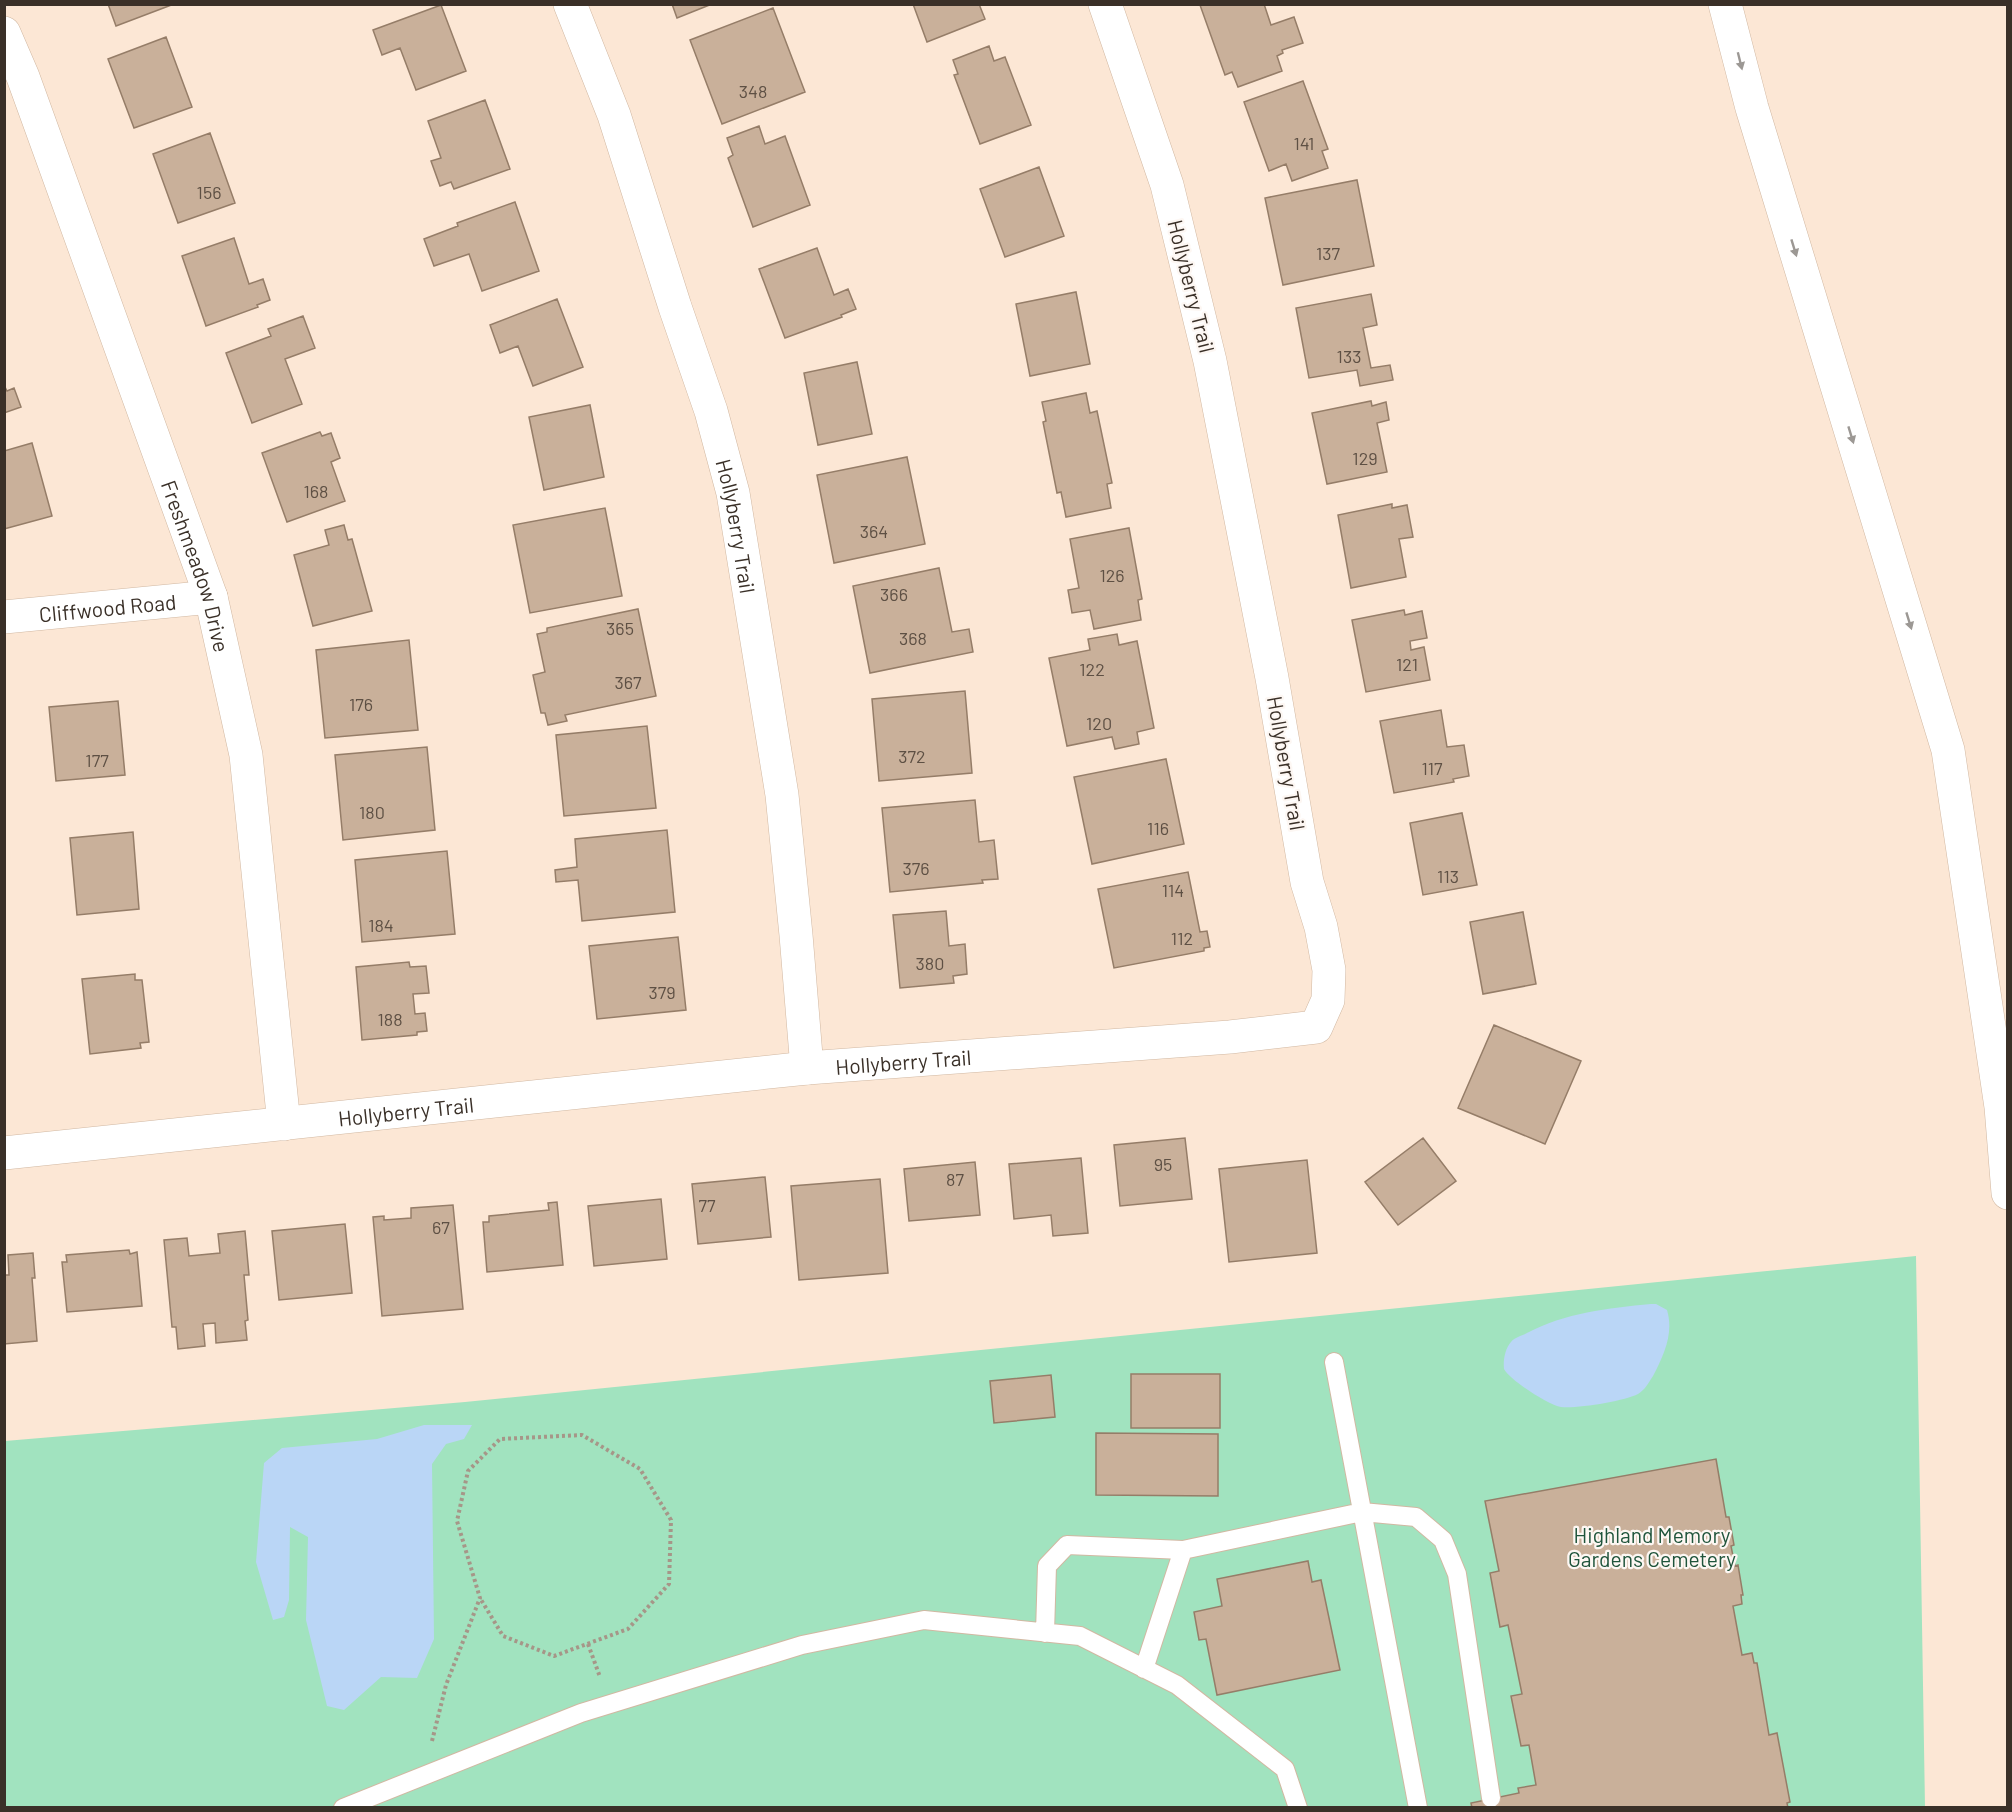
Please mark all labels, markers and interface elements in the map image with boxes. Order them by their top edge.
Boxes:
one-way arrow [1735,52,1745,70]
house number: 348 [739,80,767,102]
house number: 141 [1294,132,1314,154]
house number: 156 [197,181,221,203]
street label: Hollyberry Trail [1163,217,1221,355]
one-way arrow [1790,239,1800,257]
house number: 137 [1316,242,1341,264]
house number: 133 [1337,345,1361,367]
one-way arrow [1847,426,1856,444]
house number: 129 [1352,447,1378,469]
street label: Hollyberry Trail [712,456,762,595]
street label: Freshmeadow Drive [157,477,235,654]
house number: 168 [304,480,328,502]
house number: 364 [860,520,888,542]
house number: 126 [1099,564,1125,586]
house number: 366 [880,583,908,605]
street label: Cliffwood Road [38,588,177,626]
one-way arrow [1905,612,1914,630]
house number: 365 [606,617,634,639]
house number: 368 [899,627,927,649]
house number: 121 [1396,653,1418,675]
house number: 122 [1079,658,1105,680]
house number: 367 [614,671,642,693]
house number: 176 [349,693,373,715]
street label: Hollyberry Trail [1263,694,1311,832]
house number: 120 [1086,712,1112,734]
house number: 372 [898,745,926,767]
house number: 177 [85,749,109,771]
house number: 117 [1421,757,1443,779]
house number: 180 [359,801,385,823]
house number: 116 [1147,817,1169,839]
house number: 376 [902,857,930,879]
house number: 113 [1437,865,1459,887]
house number: 114 [1162,879,1184,901]
house number: 184 [368,914,394,936]
house number: 112 [1171,927,1193,949]
house number: 380 [916,952,944,974]
house number: 379 [648,981,676,1003]
house number: 188 [377,1008,403,1030]
street label: Hollyberry Trail [834,1043,972,1078]
street label: Hollyberry Trail [337,1091,475,1130]
house number: 95 [1154,1153,1172,1175]
house number: 87 [946,1168,964,1190]
house number: 77 [698,1194,716,1216]
house number: 67 [432,1216,450,1238]
park label: Highland Memory Gardens Cemetery [1568,1522,1736,1571]

